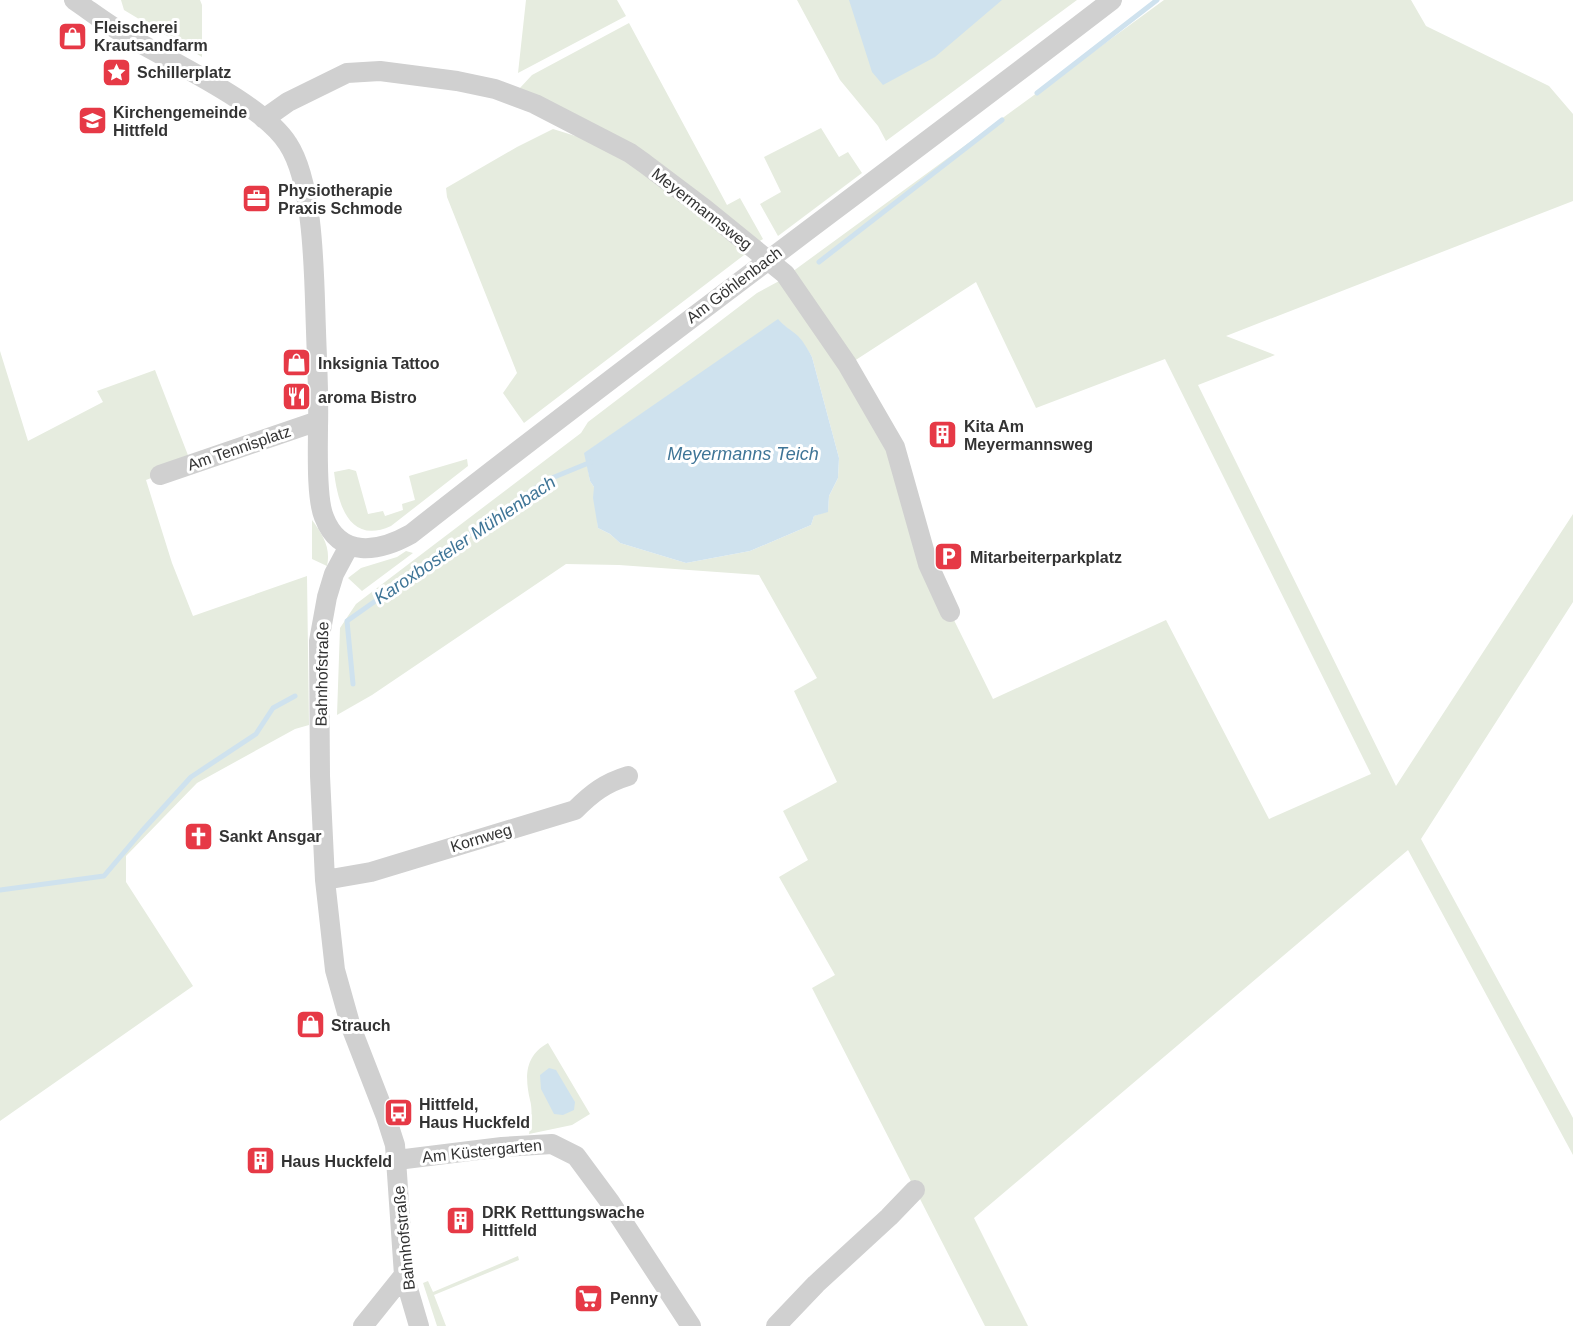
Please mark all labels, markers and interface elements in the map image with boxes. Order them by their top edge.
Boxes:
place label: Fleischerei Krautsandfarm [94,19,208,54]
shop icon: Fleischerei Krautsandfarm [57,20,89,52]
place icon: Schillerplatz [100,56,132,88]
place label: Schillerplatz [137,64,231,81]
place label: Kirchengemeinde Hittfeld [113,104,247,139]
school or university icon: Kirchengemeinde Hittfeld [76,105,108,137]
street label: Meyermannsweg [649,165,755,253]
place label: Physiotherapie Praxis Schmode [278,182,403,217]
office icon: Physiotherapie Praxis Schmode [241,183,273,215]
street label: Am Göhlenbach [683,244,785,326]
shop icon: Inksignia Tattoo [281,347,313,379]
place label: Inksignia Tattoo [318,355,440,372]
restaurant icon: aroma Bistro [281,381,313,413]
place label: aroma Bistro [318,389,417,406]
place label: Kita Am Meyermannsweg [964,418,1093,453]
building icon: Kita Am Meyermannsweg [927,419,959,451]
street label: Am Tennisplatz [185,422,293,474]
water label: Meyermanns Teich [667,444,819,464]
water label: Karoxbosteler Mühlenbach [371,472,559,608]
parking icon: Mitarbeiterparkplatz [933,541,965,573]
place label: Mitarbeiterparkplatz [970,549,1122,566]
street label: Bahnhofstraße [313,621,331,727]
church icon: Sankt Ansgar [182,820,214,852]
street label: Kornweg [448,821,514,855]
place label: Sankt Ansgar [219,828,322,845]
shop icon: Strauch [294,1009,326,1041]
place label: Strauch [331,1017,391,1034]
place label: Hittfeld, Haus Huckfeld [419,1096,530,1131]
bus stop icon: Hittfeld, Haus Huckfeld [382,1097,414,1129]
street label: Am Küstergarten [421,1136,543,1166]
building icon: Haus Huckfeld [244,1145,276,1177]
place label: Haus Huckfeld [281,1153,392,1170]
street label: Bahnhofstraße [390,1185,418,1291]
place label: DRK Retttungswache Hittfeld [482,1204,645,1239]
building icon: DRK Retttungswache Hittfeld [445,1205,477,1237]
supermarket icon: Penny [573,1282,605,1314]
place label: Penny [610,1290,658,1307]

